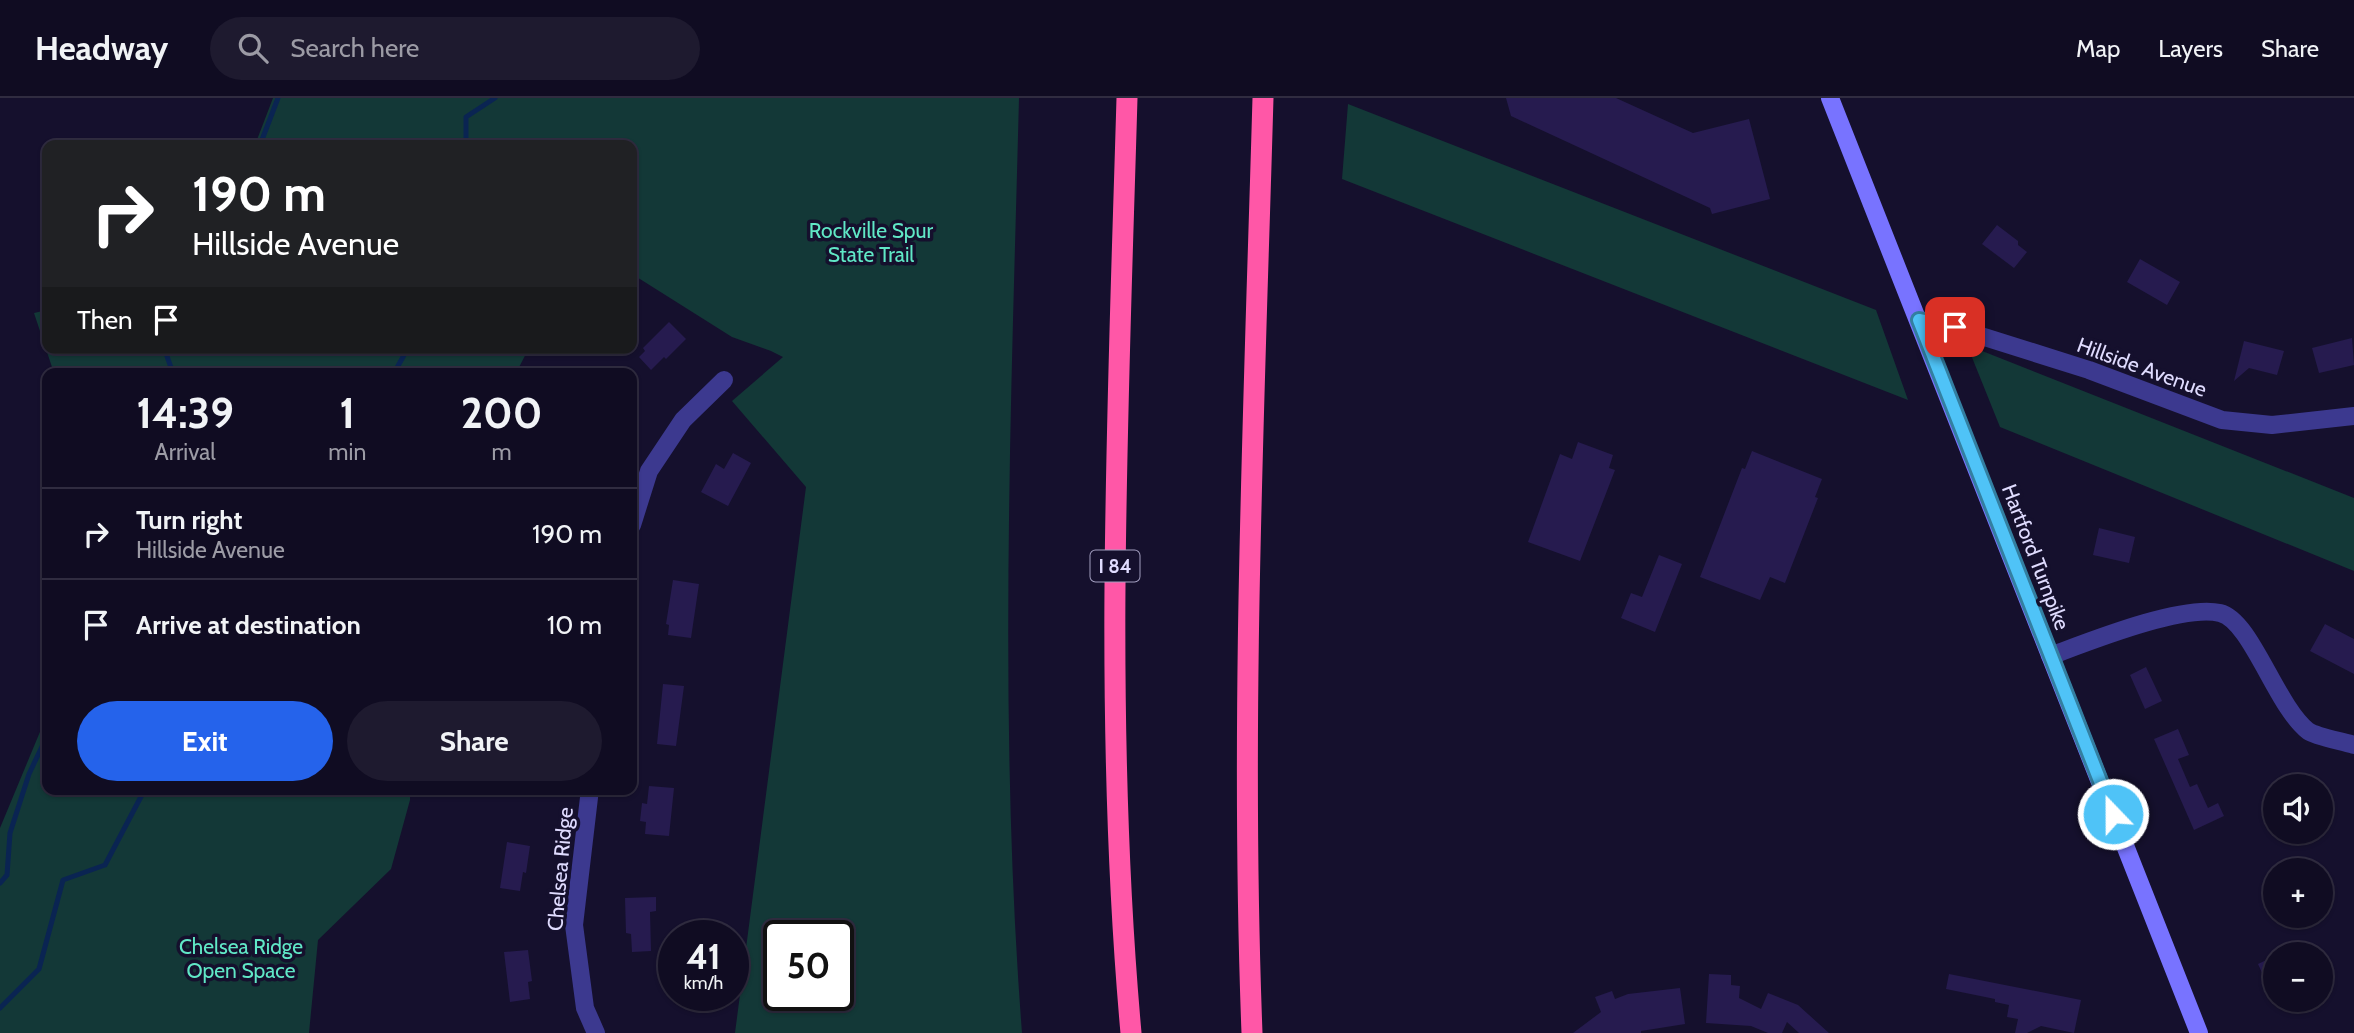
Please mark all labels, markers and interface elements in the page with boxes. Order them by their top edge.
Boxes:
search box [210,17,700,80]
text: Headway [35,28,168,68]
icon: search [234,29,272,67]
text: Search here [290,32,419,64]
text: Map [2076,34,2120,63]
text: Layers [2158,34,2223,63]
text: Share [2261,34,2319,63]
text: 190 m [192,164,326,223]
icon: right [77,168,168,259]
park label: Rockville Spur State Trail [809,218,934,267]
text: Hillside Avenue [192,224,399,263]
pin [1925,297,1985,357]
icon: arrive [147,301,185,339]
text: Then [77,304,133,336]
icon: arrive [1936,308,1974,346]
street label: Hillside Avenue [2074,332,2210,402]
text: 14:39 [137,387,234,439]
text: 1 [340,387,355,439]
text: 200 [461,387,542,439]
text: Arrival [155,438,216,466]
text: min [328,438,366,466]
text: m [492,438,512,466]
street label: Hartford Turnpike [1997,481,2075,634]
text: Turn right [136,504,242,536]
icon: right [77,515,115,553]
text: 190 m [532,518,602,550]
text: Hillside Avenue [136,536,285,564]
road number: I 84 [1090,551,1140,582]
icon: arrive [77,606,115,644]
text: Arrive at destination [136,609,361,641]
text: 10 m [547,609,602,641]
button: Exit [77,701,333,781]
button: Share [347,701,602,781]
map controls [2263,774,2333,1012]
button: sound [2263,774,2333,844]
position arrow [2076,777,2150,851]
street label: Chelsea Ridge [542,806,578,932]
button: + [2263,858,2333,928]
speed limit sign: 50 [763,920,854,1011]
park label: Chelsea Ridge Open Space [179,934,303,983]
text: 41 [686,935,721,978]
button: − [2263,942,2333,1012]
text: km/h [684,972,723,994]

